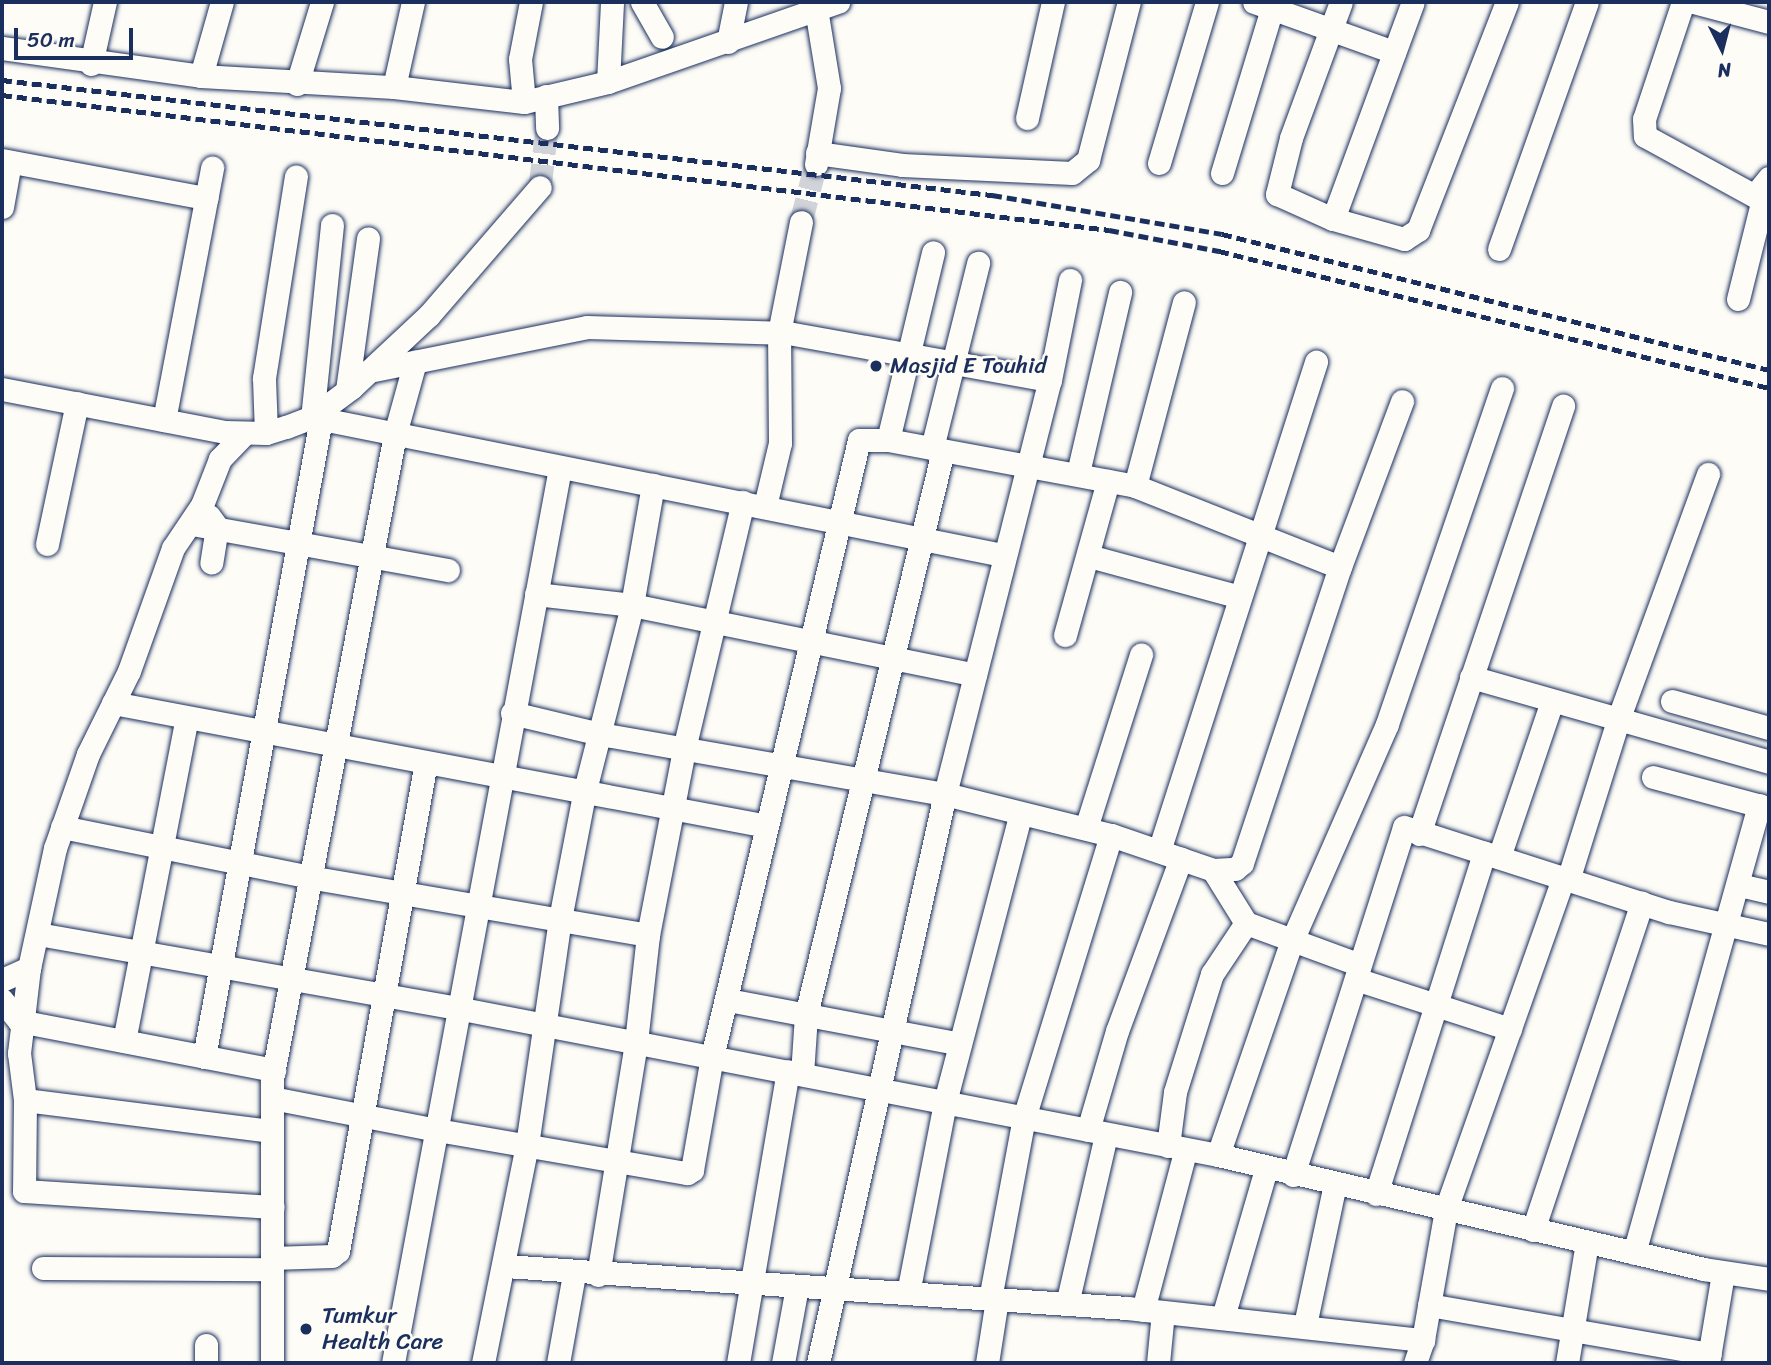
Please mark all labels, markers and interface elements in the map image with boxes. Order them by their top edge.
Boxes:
scale bar [18,14,136,58]
north arrow [1687,14,1757,84]
text: 50 m [27,21,75,59]
text: N [1716,53,1733,87]
place label: Masjid E Touhid [890,352,1047,380]
marker: Masjid E Touhid [868,358,884,374]
place label: Tumkur Health Care [322,1302,443,1356]
marker: Tumkur Health Care [296,1319,316,1339]

